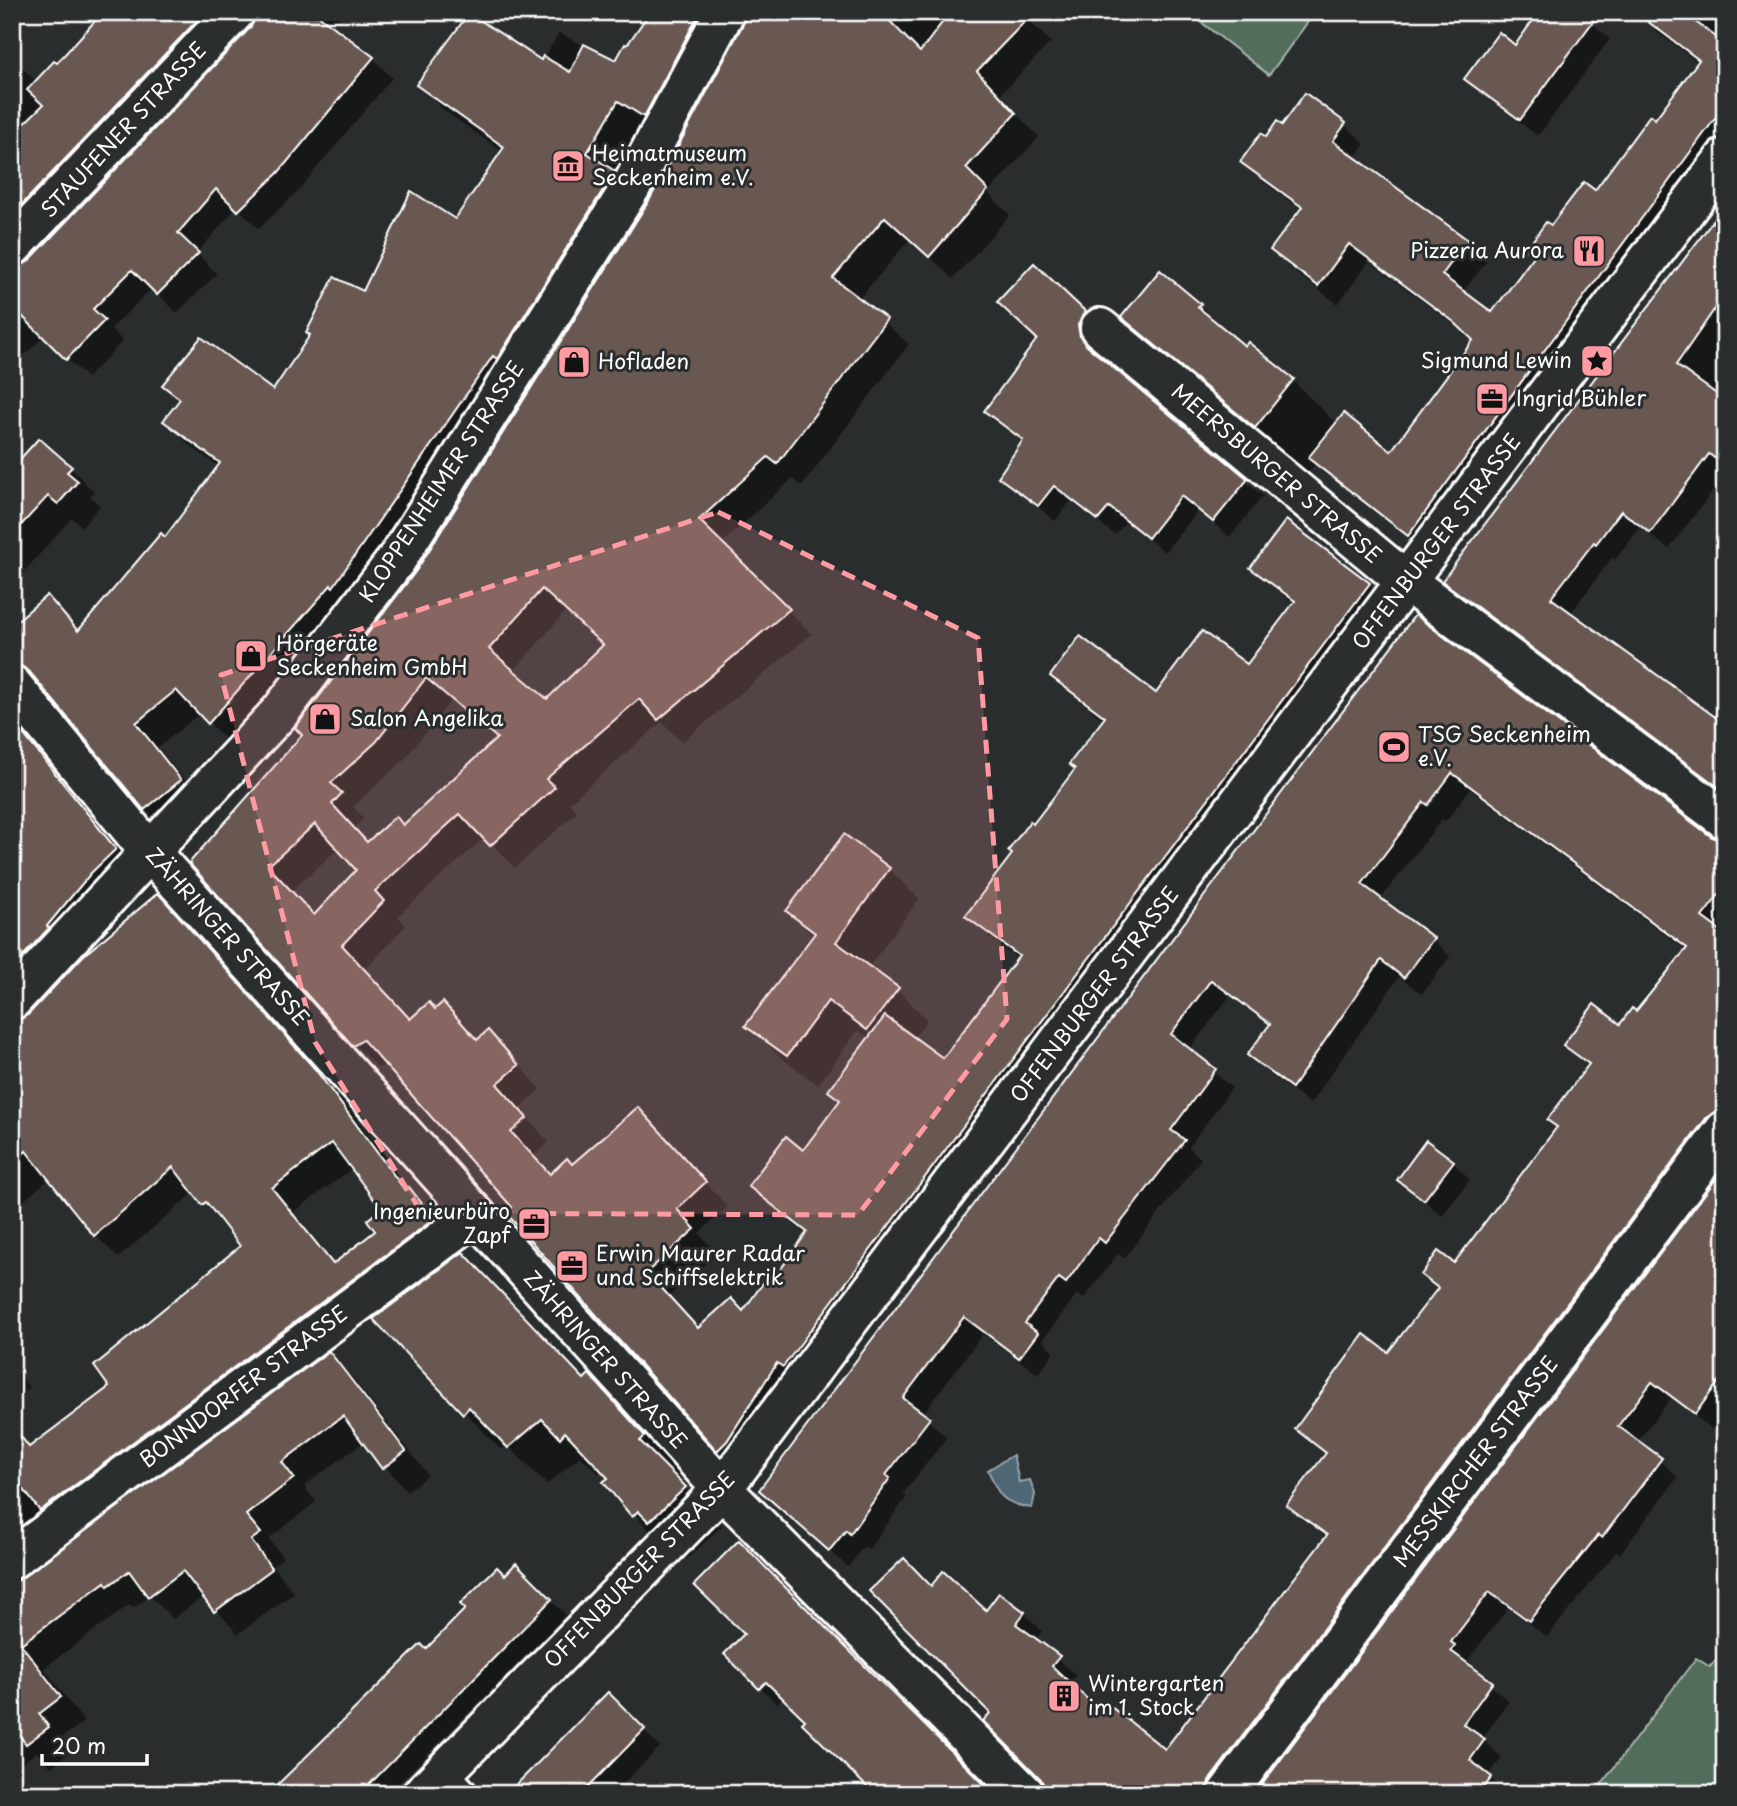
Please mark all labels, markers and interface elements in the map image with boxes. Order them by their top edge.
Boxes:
street label: STAUFENER STRASSE [32,33,213,224]
place label: Heimatmuseum Seckenheim e.V. [592,136,754,192]
museum icon: Heimatmuseum Seckenheim e.V. [549,147,587,185]
restaurant icon: Pizzeria Aurora [1570,232,1608,270]
place label: Pizzeria Aurora [1410,233,1564,265]
place icon: Sigmund Lewin [1578,342,1616,380]
shop icon: Hofladen [555,343,593,381]
place label: Sigmund Lewin [1421,343,1572,375]
place label: Hofladen [598,344,689,376]
street label: KLOPPENHEIMER STRASSE [350,354,531,608]
street label: MEERSBURGER STRASSE [1165,375,1389,570]
office icon: Ingrid Bühler [1473,380,1511,418]
place label: Ingrid Bühler [1516,381,1646,413]
street label: OFFENBURGER STRASSE [1343,426,1527,656]
place label: Hörgeräte Seckenheim GmbH [276,626,467,682]
shop icon: Hörgeräte Seckenheim GmbH [232,637,270,675]
shop icon: Salon Angelika [306,700,344,738]
place label: Salon Angelika [350,701,504,733]
place label: TSG Seckenheim e.V. [1418,717,1591,773]
sports icon: TSG Seckenheim e.V. [1375,728,1413,766]
street label: ZÄHRINGER STRASSE [139,839,318,1032]
street label: OFFENBURGER STRASSE [1001,879,1185,1109]
place label: Ingenieurbüro Zapf [373,1194,511,1250]
office icon: Ingenieurbüro Zapf [515,1205,553,1243]
place label: Erwin Maurer Radar und Schiffselektrik [596,1236,805,1292]
office icon: Erwin Maurer Radar und Schiffselektrik [553,1247,591,1285]
street label: ZÄHRINGER STRASSE [517,1262,696,1455]
street label: BONNDORFER STRASSE [132,1296,354,1474]
street label: MESSKIRCHER STRASSE [1384,1348,1565,1573]
street label: OFFENBURGER STRASSE [536,1463,742,1674]
place label: Wintergarten im 1. Stock [1088,1666,1224,1722]
building icon: Wintergarten im 1. Stock [1045,1677,1083,1715]
scale bar [42,1722,147,1766]
text: 20 m [52,1729,106,1761]

